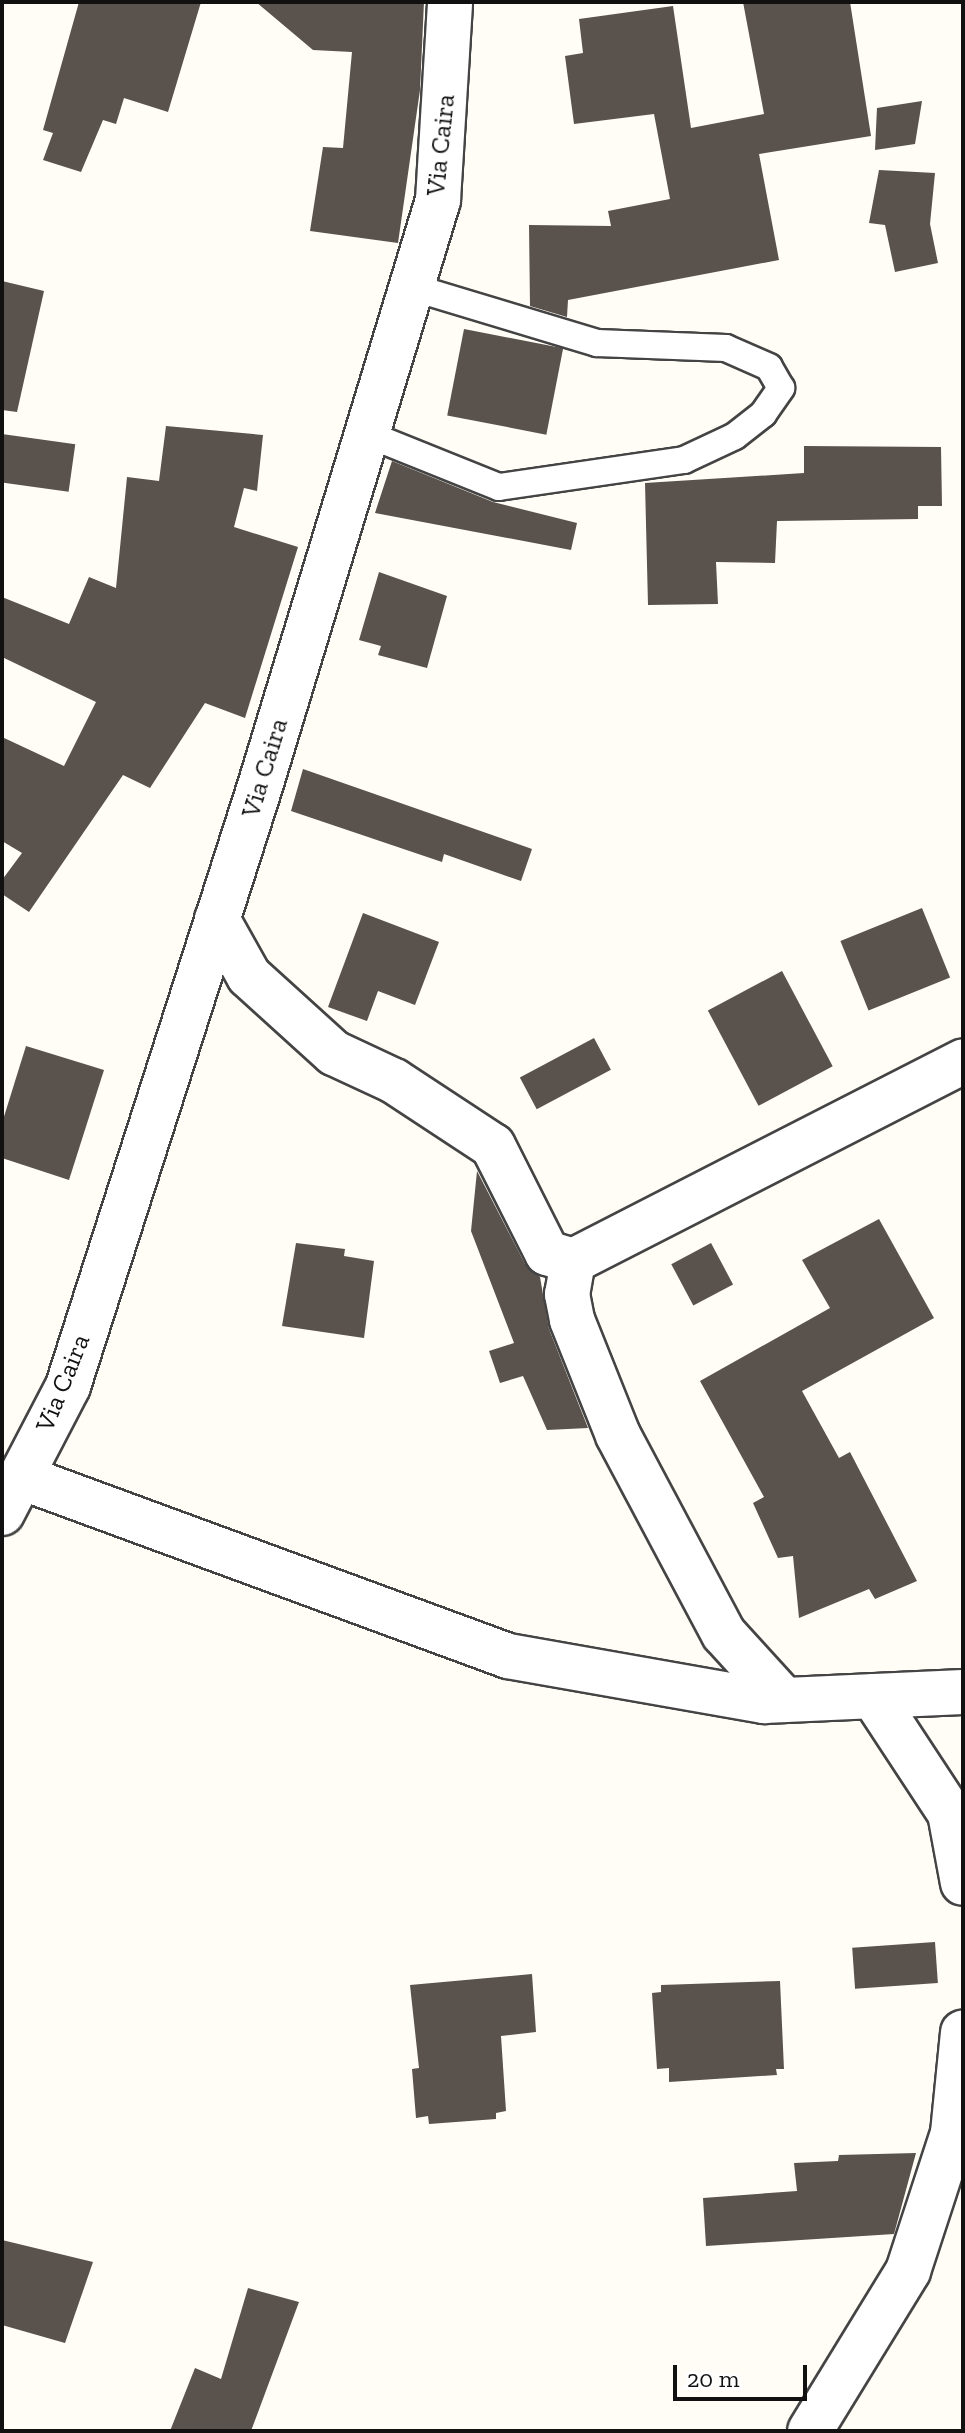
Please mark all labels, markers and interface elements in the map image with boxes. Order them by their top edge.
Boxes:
street label: Via Caira [420,93,462,197]
street label: Via Caira [235,715,295,821]
street label: Via Caira [29,1330,97,1436]
scale bar [677,2349,811,2399]
text: 20 m [687,2364,739,2393]

